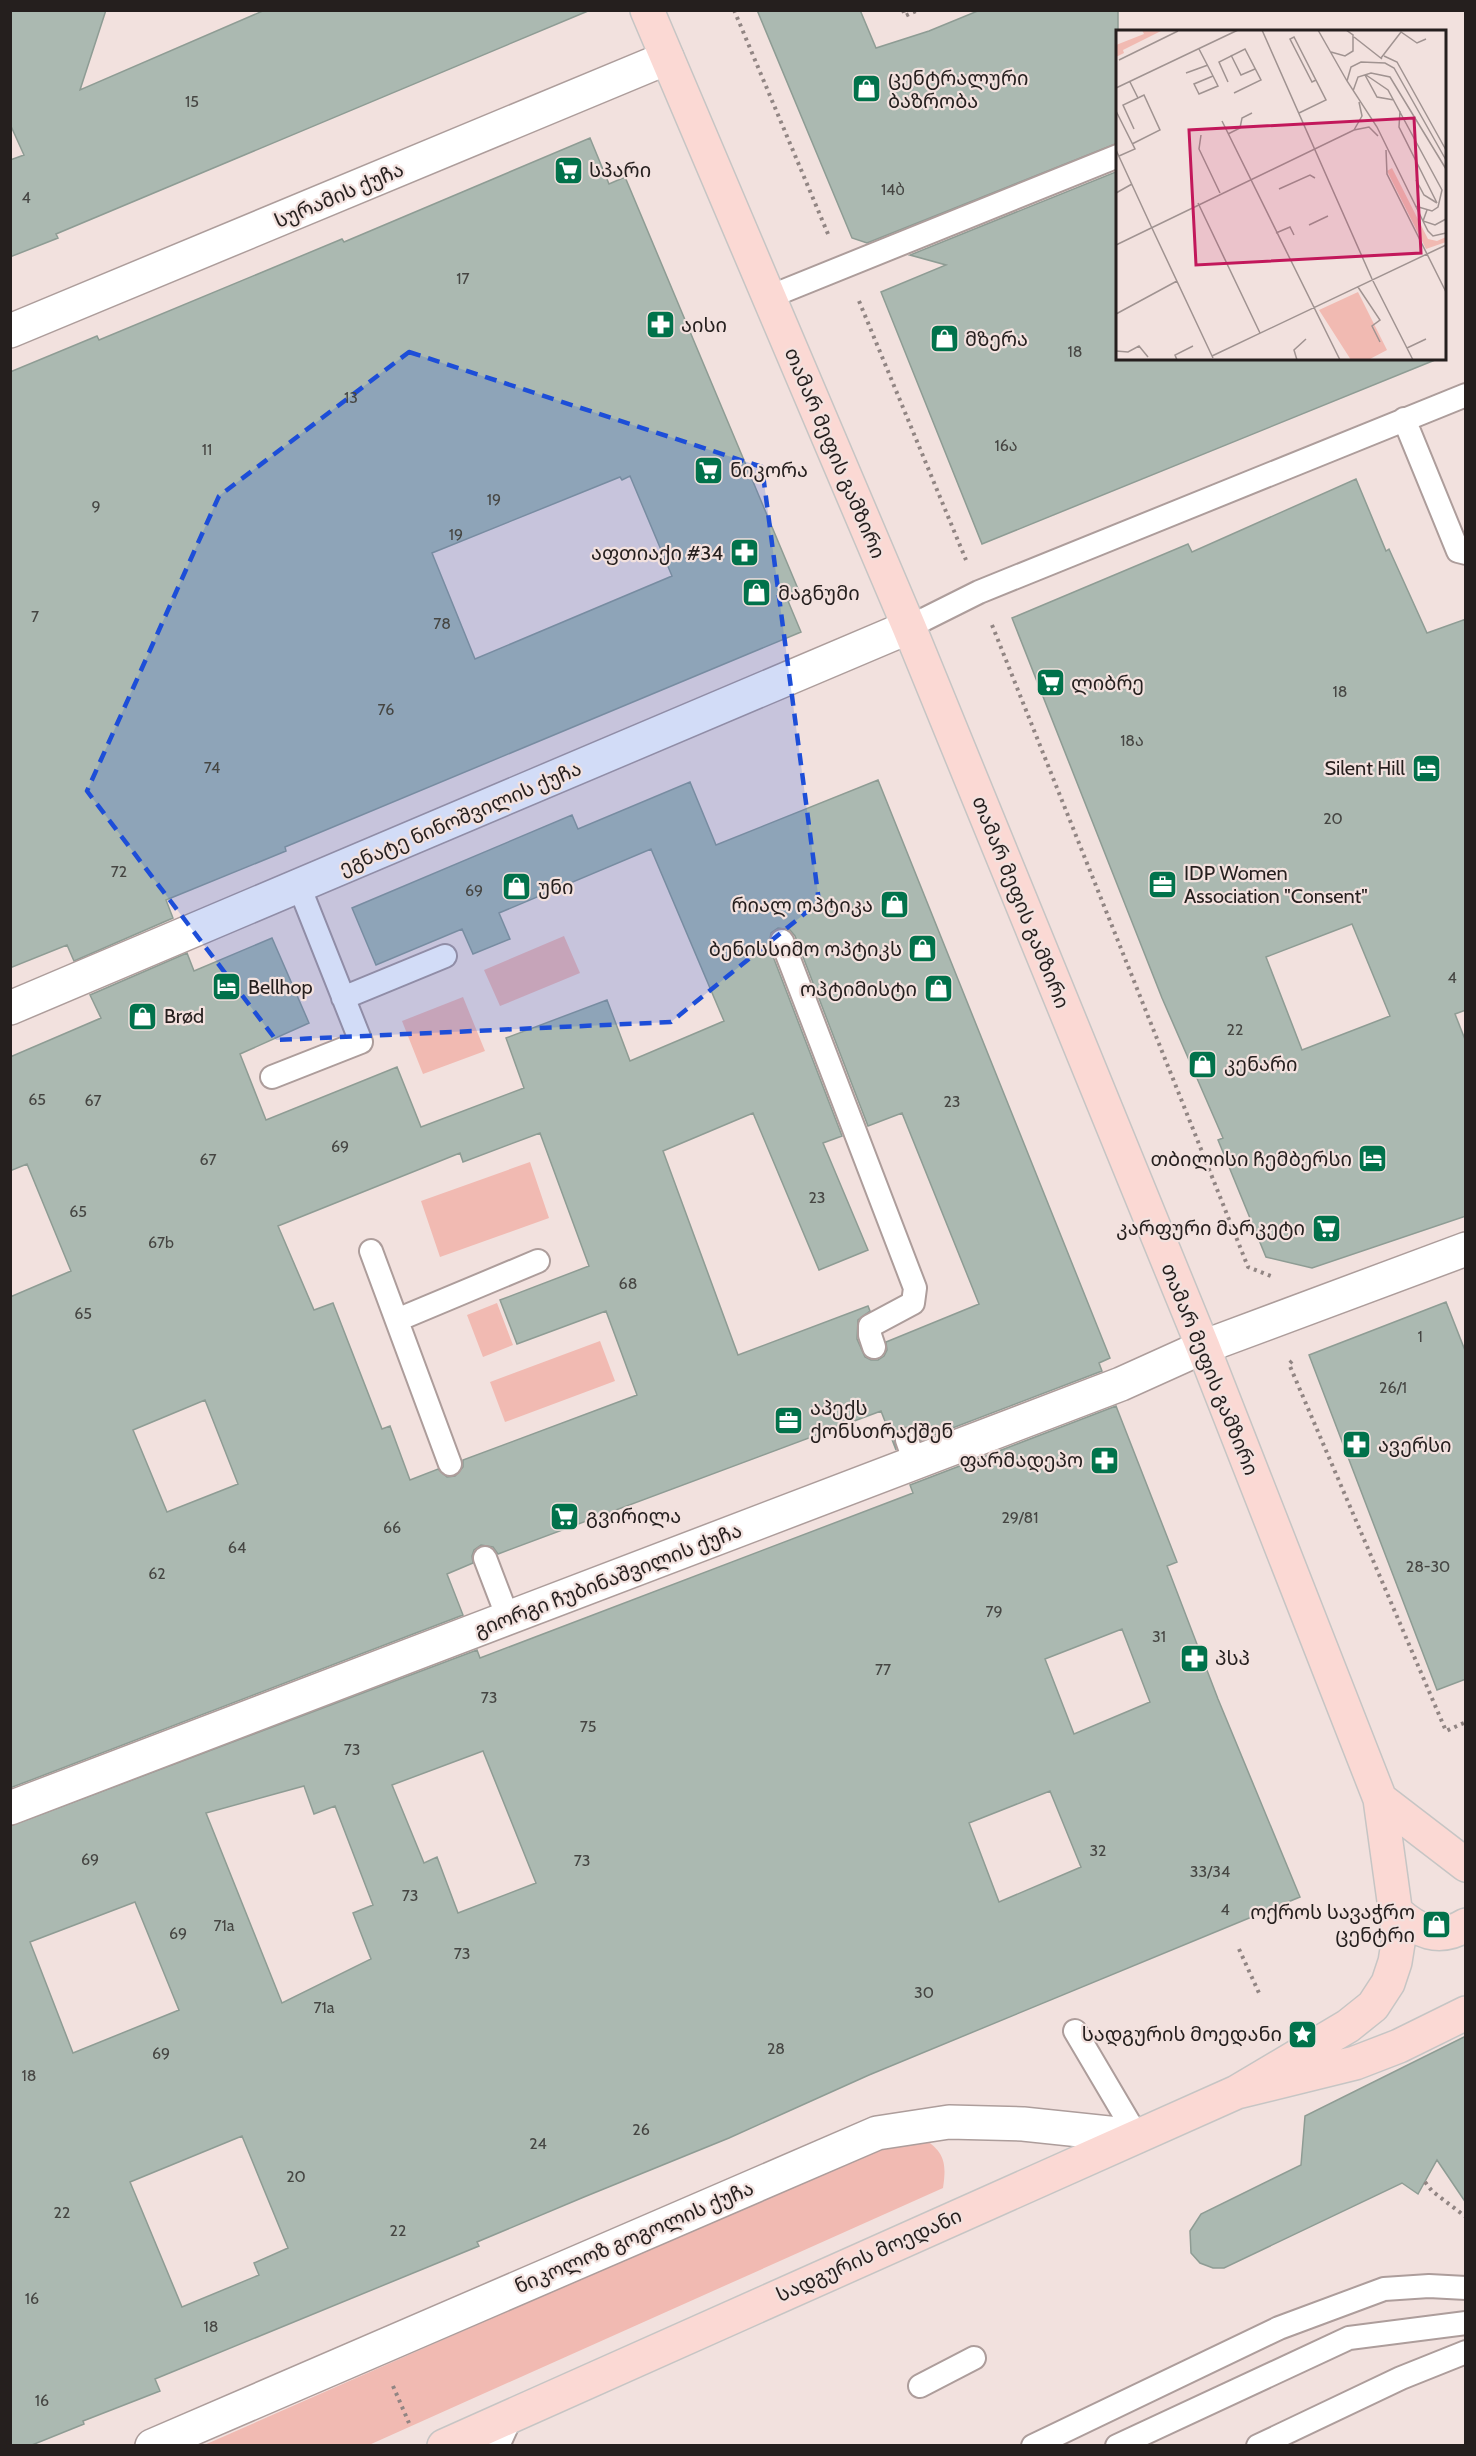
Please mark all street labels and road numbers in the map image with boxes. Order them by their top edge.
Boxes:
street label: სურამის ქუჩა [271,157,407,233]
street label: თამარ მეფის გამზირი [780,344,890,562]
street label: ეგნატე ნინოშვილის ქუჩა [335,756,585,881]
street label: თამარ მეფის გამზირი [967,792,1075,1012]
street label: თამარ მეფის გამზირი [1156,1259,1264,1479]
street label: გიორგი ჩუბინაშვილის ქუჩა [471,1518,745,1643]
street label: ნიკოლოზ გოგოლის ქუჩა [511,2176,757,2299]
street label: სადგურის მოედანი [773,2203,966,2308]

